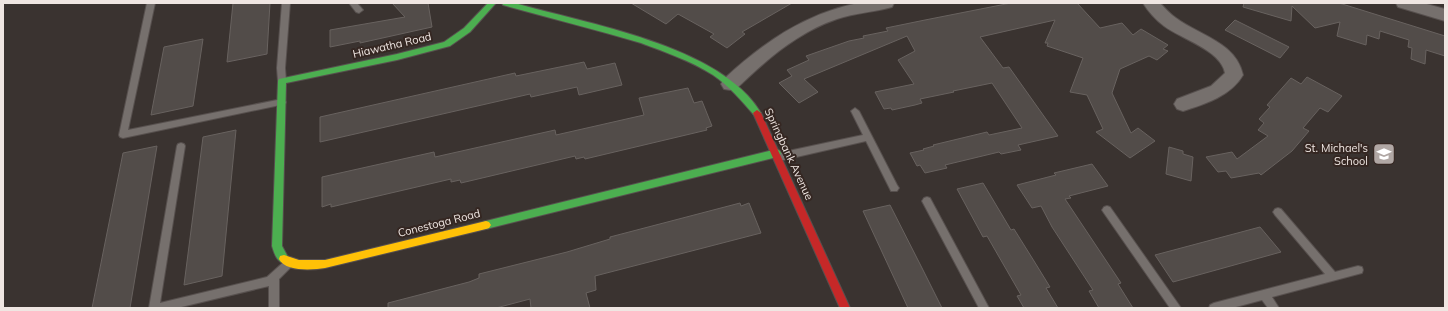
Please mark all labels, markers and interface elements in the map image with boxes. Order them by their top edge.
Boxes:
street label: Hiawatha Road [351,29,433,61]
street label: Springbank Avenue [762,106,816,202]
place label: St. Michael's School [1305,141,1368,168]
school or university icon: St. Michael's School [1371,141,1397,167]
street label: Conestoga Road [396,206,482,240]

